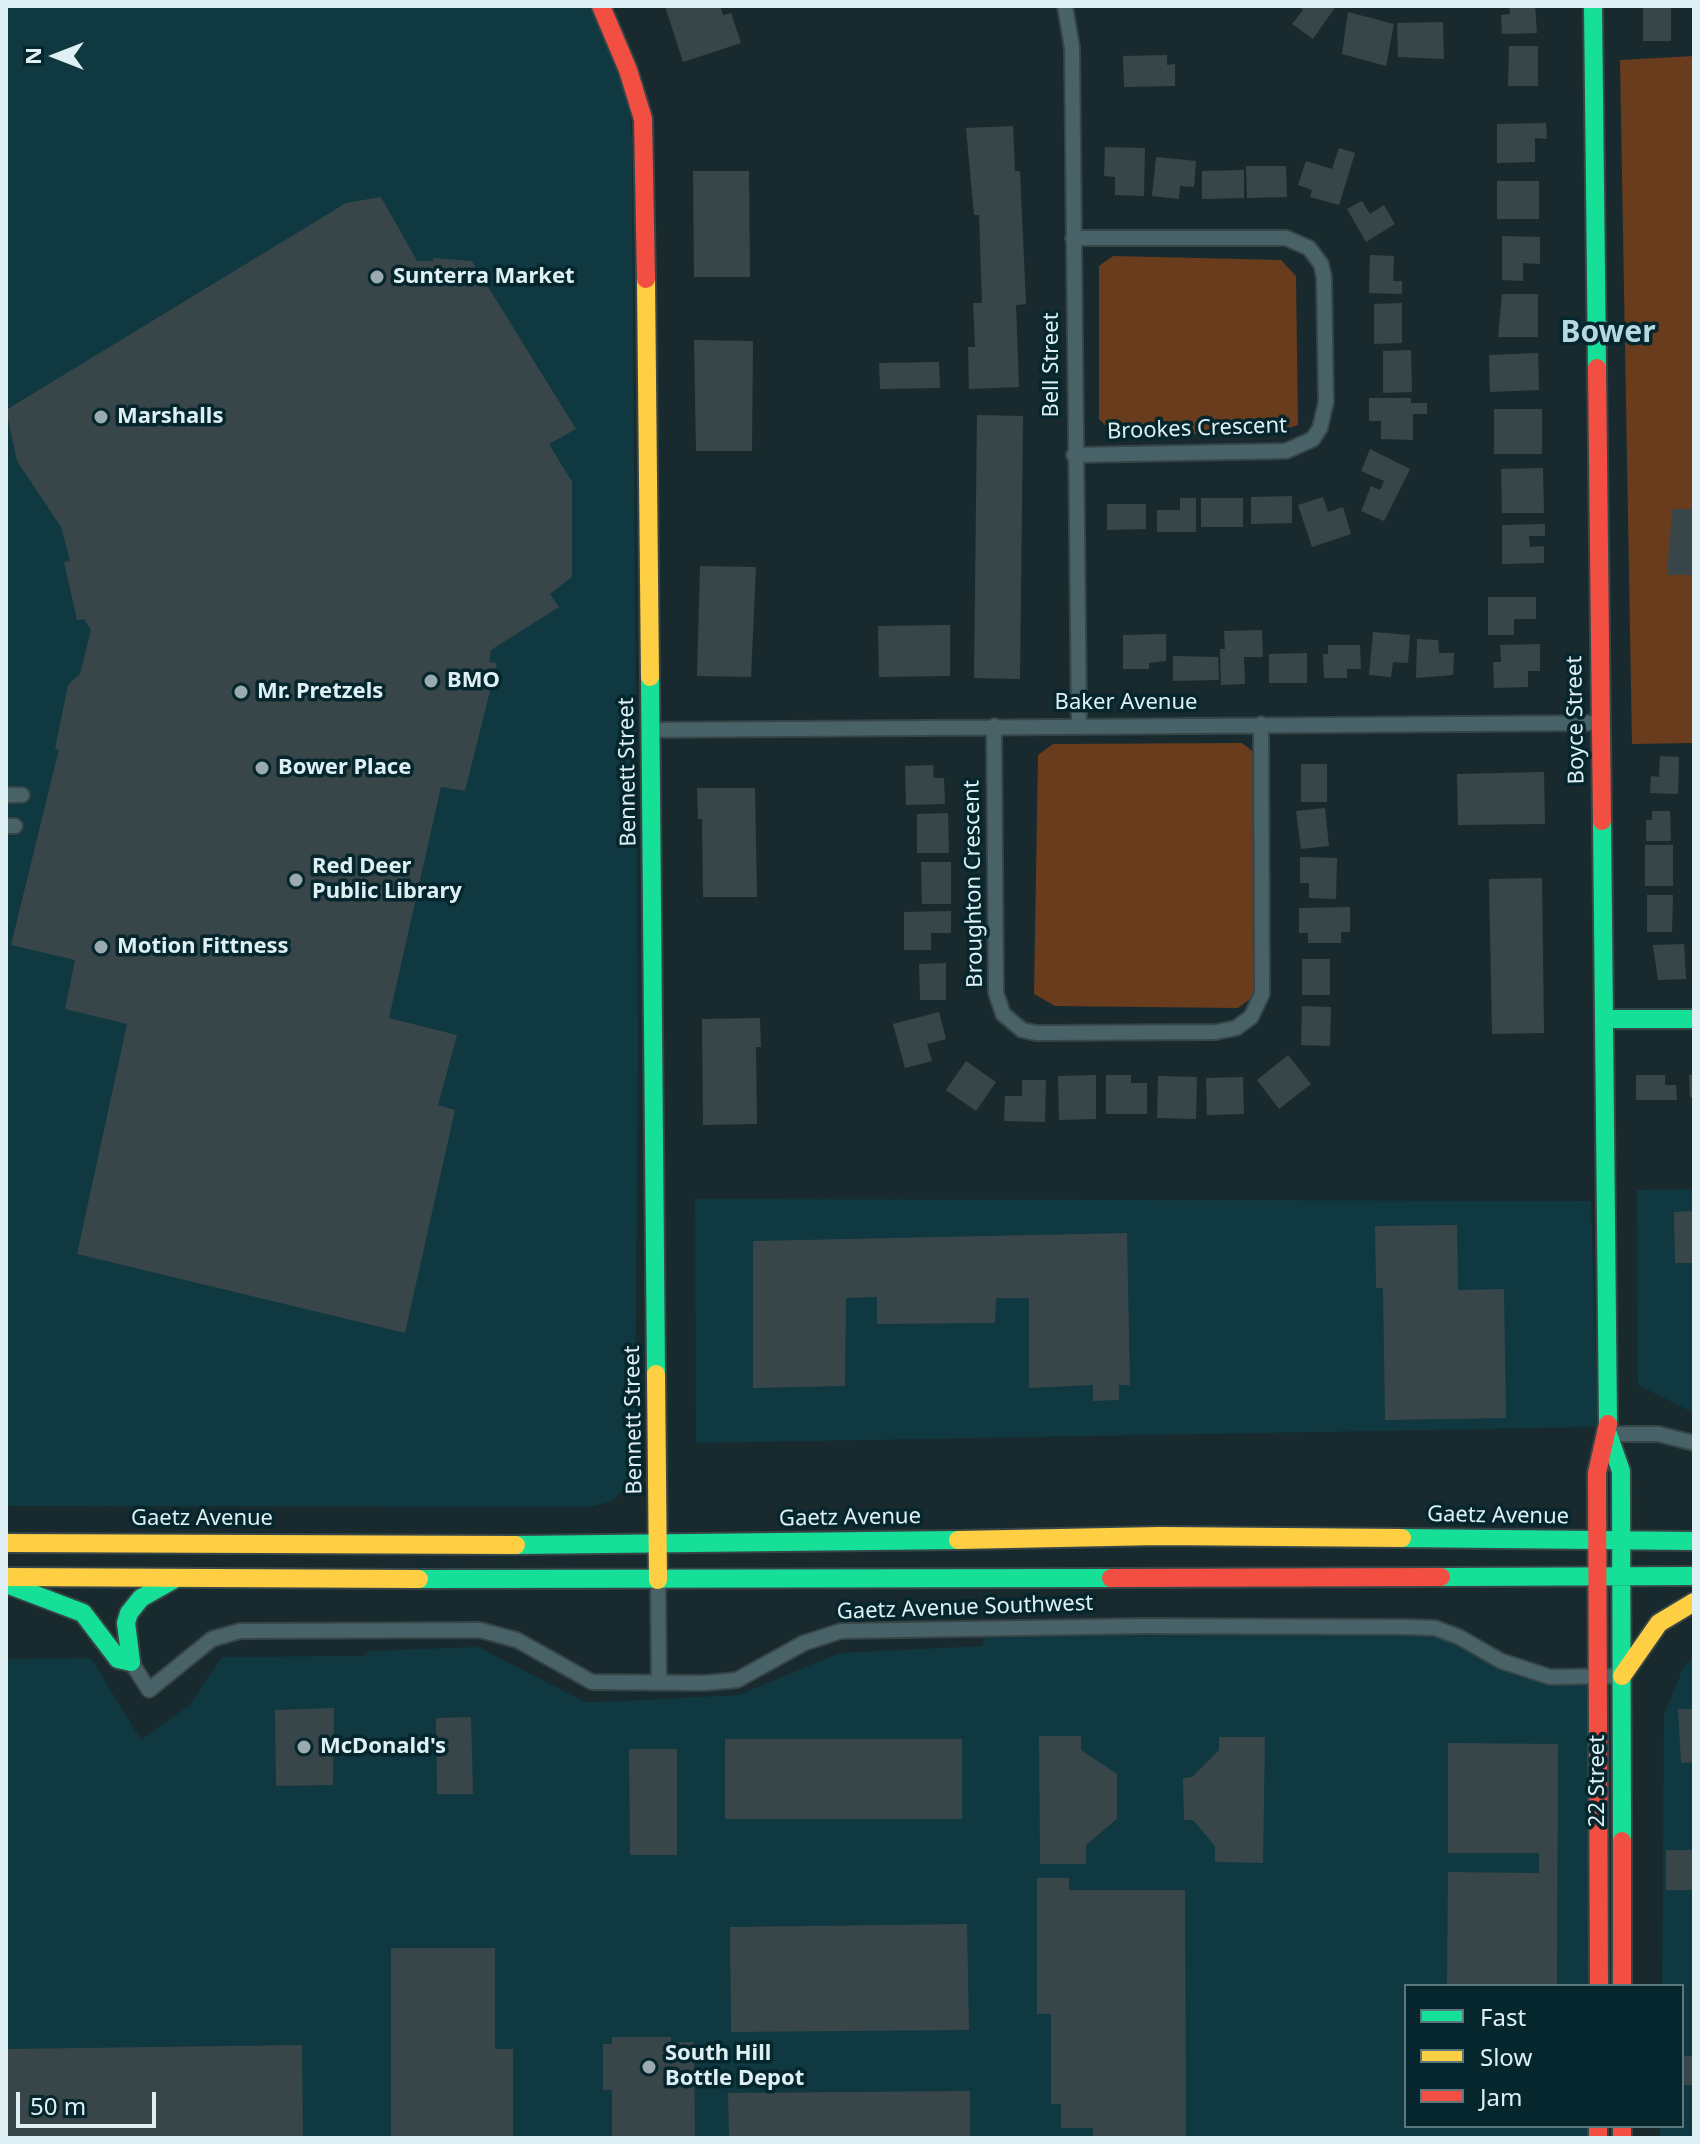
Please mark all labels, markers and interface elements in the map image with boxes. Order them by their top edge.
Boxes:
north arrow [16,16,96,96]
text: N [17,47,47,65]
place label: Sunterra Market [393,264,575,290]
marker: Sunterra Market [368,268,386,286]
street label: Bell Street [1039,312,1065,418]
district label: Bower [1560,315,1656,351]
place label: Marshalls [117,404,223,430]
marker: Marshalls [92,408,110,426]
street label: Brookes Crescent [1107,413,1287,445]
street label: Boyce Street [1562,656,1590,784]
place label: BMO [447,668,500,694]
marker: BMO [422,672,440,690]
place label: Mr. Pretzels [257,679,383,705]
marker: Mr. Pretzels [232,683,250,701]
street label: Baker Avenue [1055,690,1197,716]
street label: Bennett Street [613,697,643,847]
place label: Bower Place [278,755,411,781]
marker: Bower Place [253,759,271,777]
street label: Broughton Crescent [959,780,989,988]
place label: Red Deer Public Library [312,854,462,906]
marker: Red Deer Public Library [287,871,305,889]
place label: Motion Fittness [117,934,289,960]
marker: Motion Fittness [92,938,110,956]
street label: Bennett Street [619,1345,649,1495]
street label: Gaetz Avenue [1427,1502,1569,1530]
street label: Gaetz Avenue [779,1504,921,1532]
street label: Gaetz Avenue [131,1506,273,1532]
street label: Gaetz Avenue Southwest [836,1590,1094,1626]
place label: McDonald's [320,1734,446,1760]
street label: 22 Street [1585,1735,1611,1827]
marker: McDonald's [295,1738,313,1756]
legend [1404,1984,1684,2128]
text: Fast [1480,2000,1526,2033]
text: Slow [1480,2040,1532,2073]
place label: South Hill Bottle Depot [665,2041,804,2092]
marker: South Hill Bottle Depot [640,2058,658,2076]
scale bar [20,2076,160,2126]
text: Jam [1480,2080,1522,2113]
text: 50 m [30,2089,86,2122]

